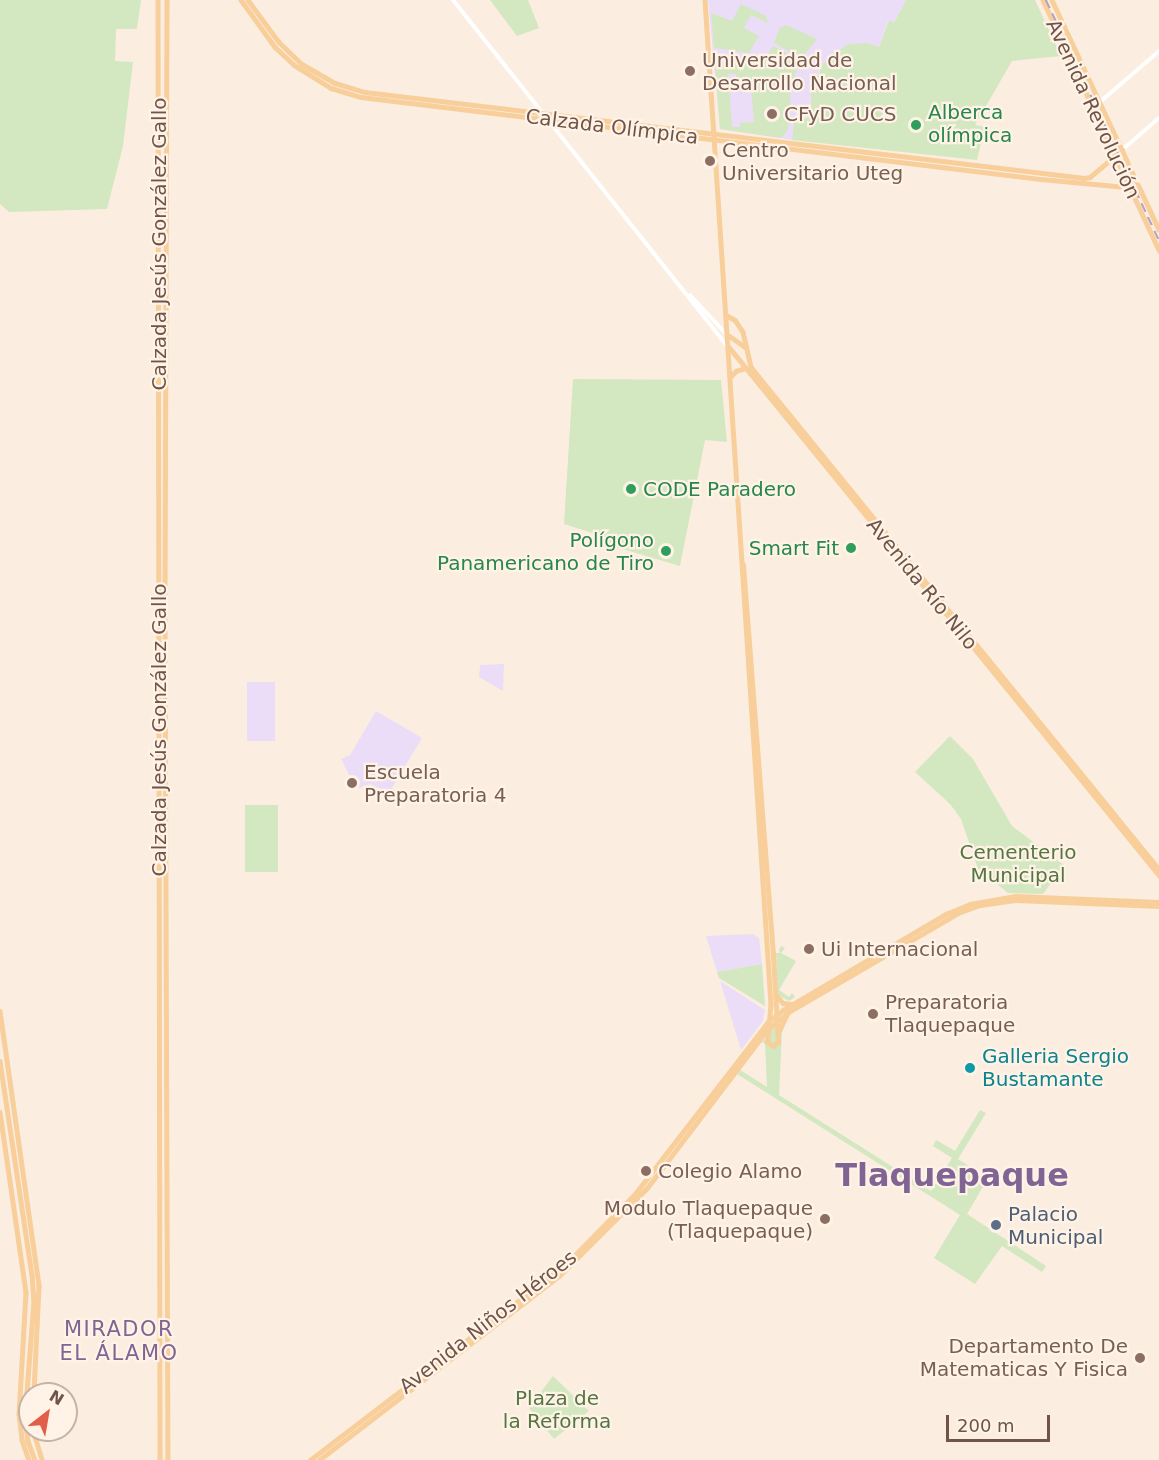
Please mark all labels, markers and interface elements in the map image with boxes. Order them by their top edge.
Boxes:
street label: Avenida Revolución [1041,15,1145,203]
place label: Universidad de Desarrollo Nacional [702,48,896,95]
marker: Universidad de Desarrollo Nacional [683,64,697,78]
street label: Calzada Jesús González Gallo [147,98,171,390]
place label: Alberca olímpica [928,101,1012,148]
place label: CFyD CUCS [784,102,896,126]
street label: Calzada Olímpica [524,105,700,149]
marker: CFyD CUCS [765,107,779,121]
marker: Alberca olímpica [909,118,923,132]
place label: Centro Universitario Uteg [722,138,903,185]
marker: Centro Universitario Uteg [703,154,717,168]
place label: CODE Paradero [643,477,796,501]
marker: CODE Paradero [624,482,638,496]
street label: Avenida Río Nilo [862,513,982,655]
place label: Polígono Panamericano de Tiro [437,528,654,575]
place label: Smart Fit [749,536,839,560]
marker: Smart Fit [844,541,858,555]
marker: Polígono Panamericano de Tiro [659,544,673,558]
street label: Calzada Jesús González Gallo [147,584,171,876]
place label: Escuela Preparatoria 4 [364,760,506,807]
marker: Escuela Preparatoria 4 [345,776,359,790]
park label: Cementerio Municipal [960,841,1076,888]
place label: Ui Internacional [821,937,978,961]
marker: Ui Internacional [802,942,816,956]
place label: Preparatoria Tlaquepaque [885,990,1015,1037]
marker: Preparatoria Tlaquepaque [866,1007,880,1021]
place label: Galleria Sergio Bustamante [982,1044,1129,1091]
marker: Galleria Sergio Bustamante [963,1061,977,1075]
district label: Tlaquepaque [835,1156,1069,1194]
place label: Colegio Alamo [658,1159,802,1183]
marker: Colegio Alamo [639,1164,653,1178]
place label: Modulo Tlaquepaque (Tlaquepaque) [604,1196,813,1243]
place label: Palacio Municipal [1008,1202,1103,1249]
marker: Modulo Tlaquepaque (Tlaquepaque) [818,1212,832,1226]
marker: Palacio Municipal [989,1218,1003,1232]
street label: Avenida Niños Héroes [395,1245,581,1399]
district label: MIRADOR EL ÁLAMO [59,1316,179,1366]
place label: Departamento De Matematicas Y Fisica [920,1334,1128,1381]
marker: Departamento De Matematicas Y Fisica [1133,1351,1147,1365]
north arrow [18,1382,78,1442]
text: N [46,1386,67,1409]
park label: Plaza de la Reforma [503,1386,611,1433]
scale bar [949,1403,1052,1441]
text: 200 m [957,1415,1015,1436]

